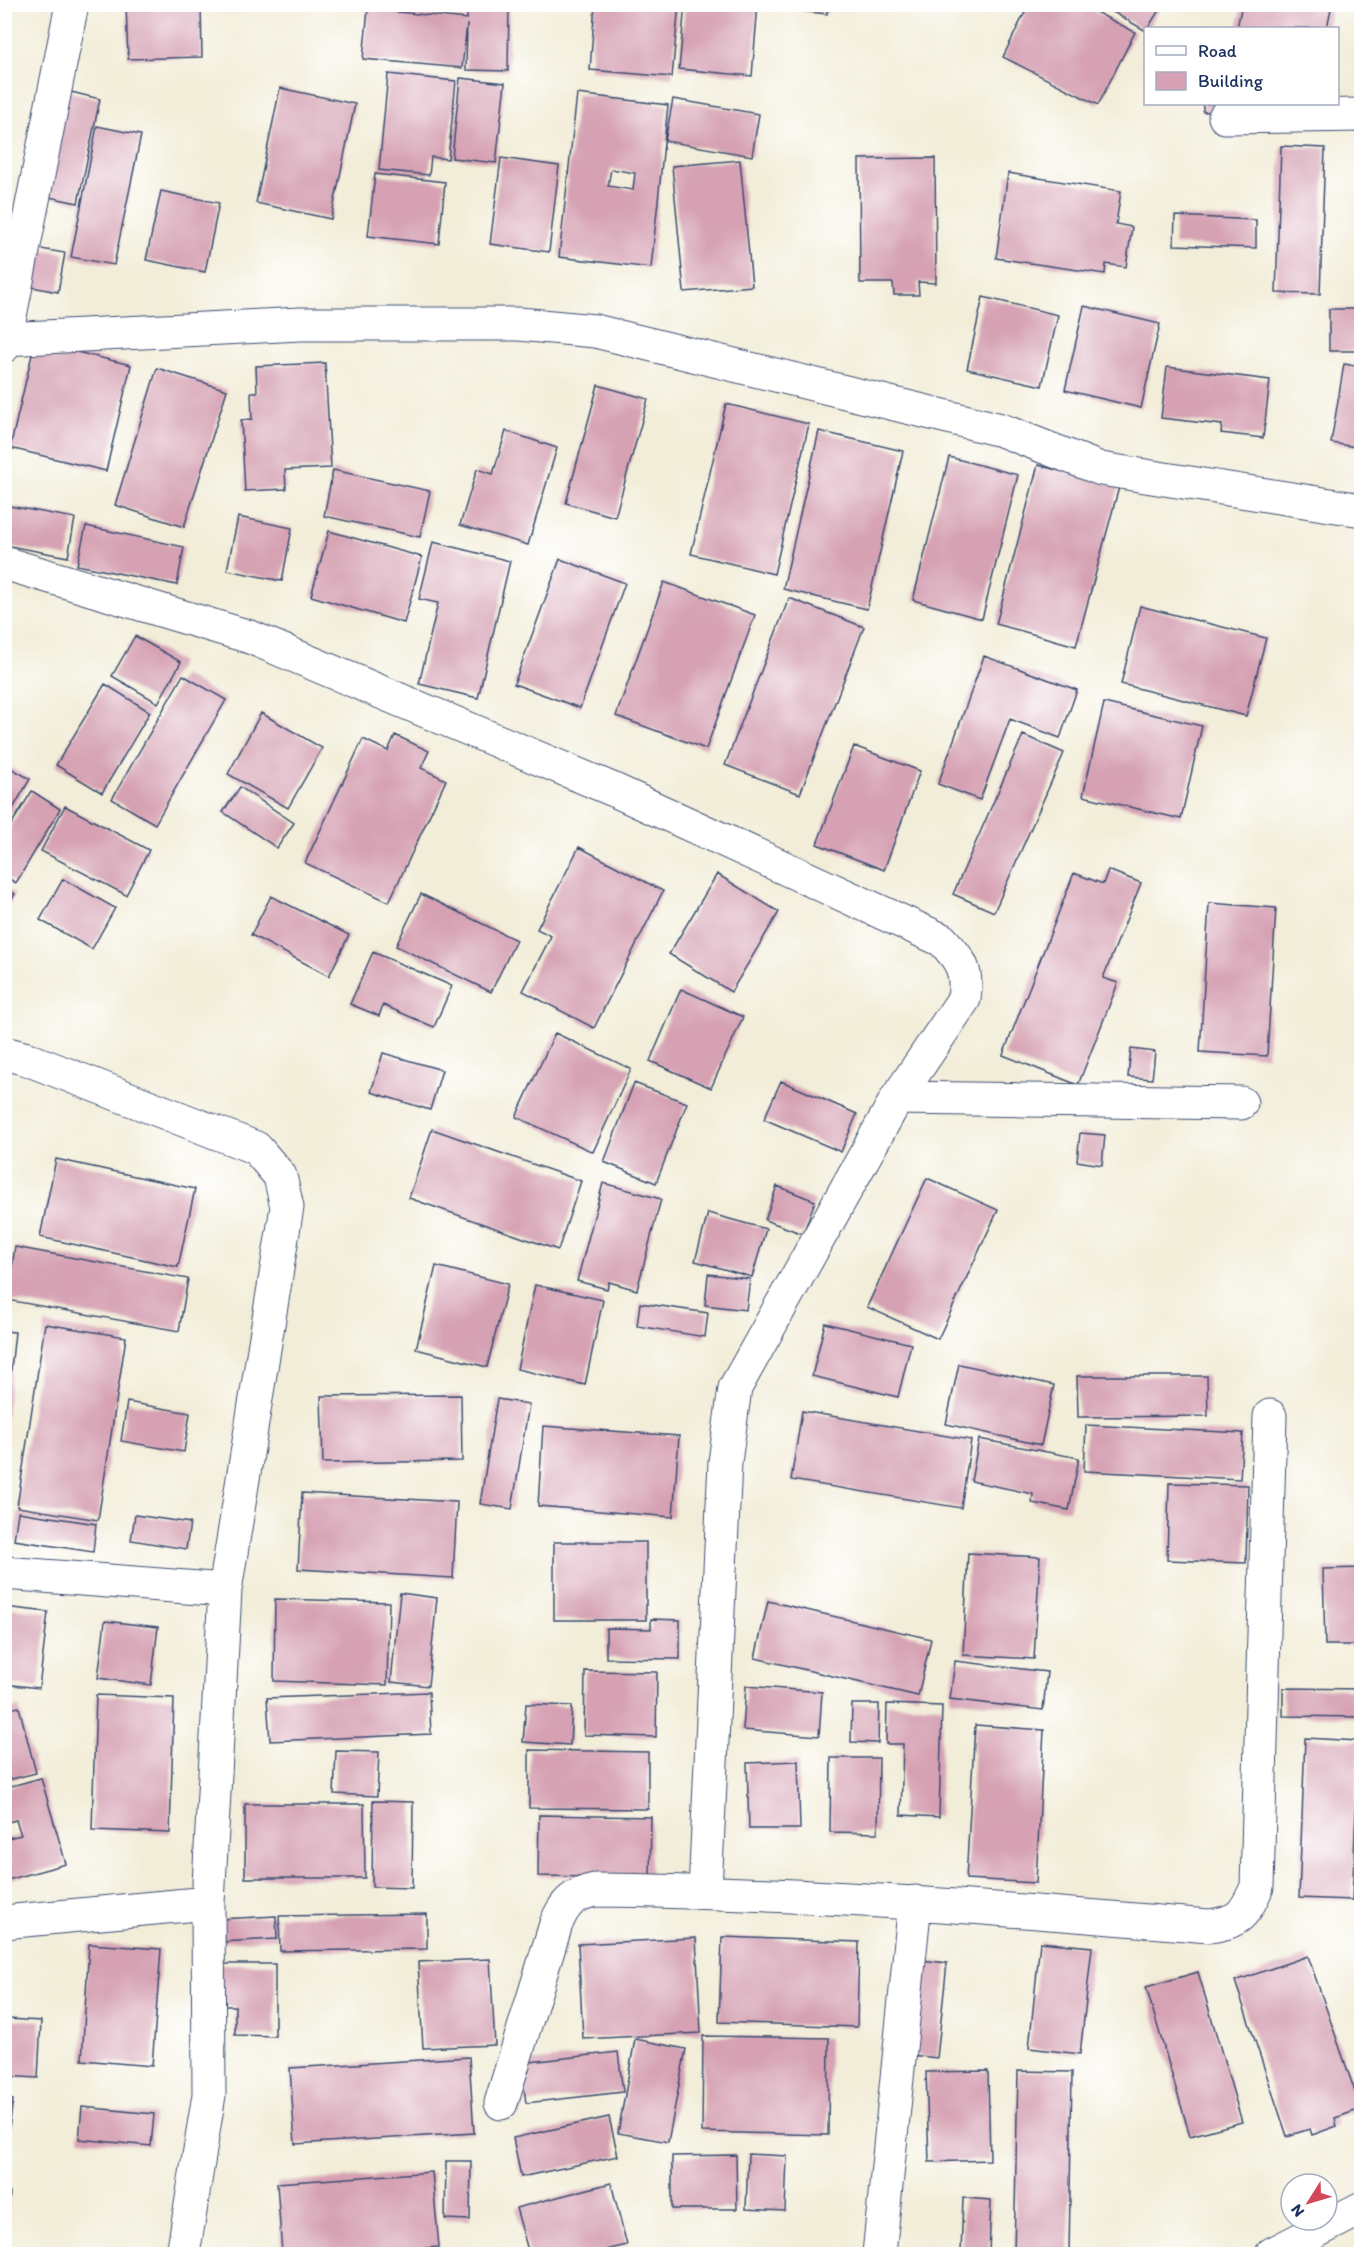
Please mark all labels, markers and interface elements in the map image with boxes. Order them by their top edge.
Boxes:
legend [1144,27,1339,105]
text: Road [1198,40,1237,62]
text: Building [1198,70,1264,92]
north arrow [1279,2172,1339,2232]
text: N [1287,2201,1308,2221]

